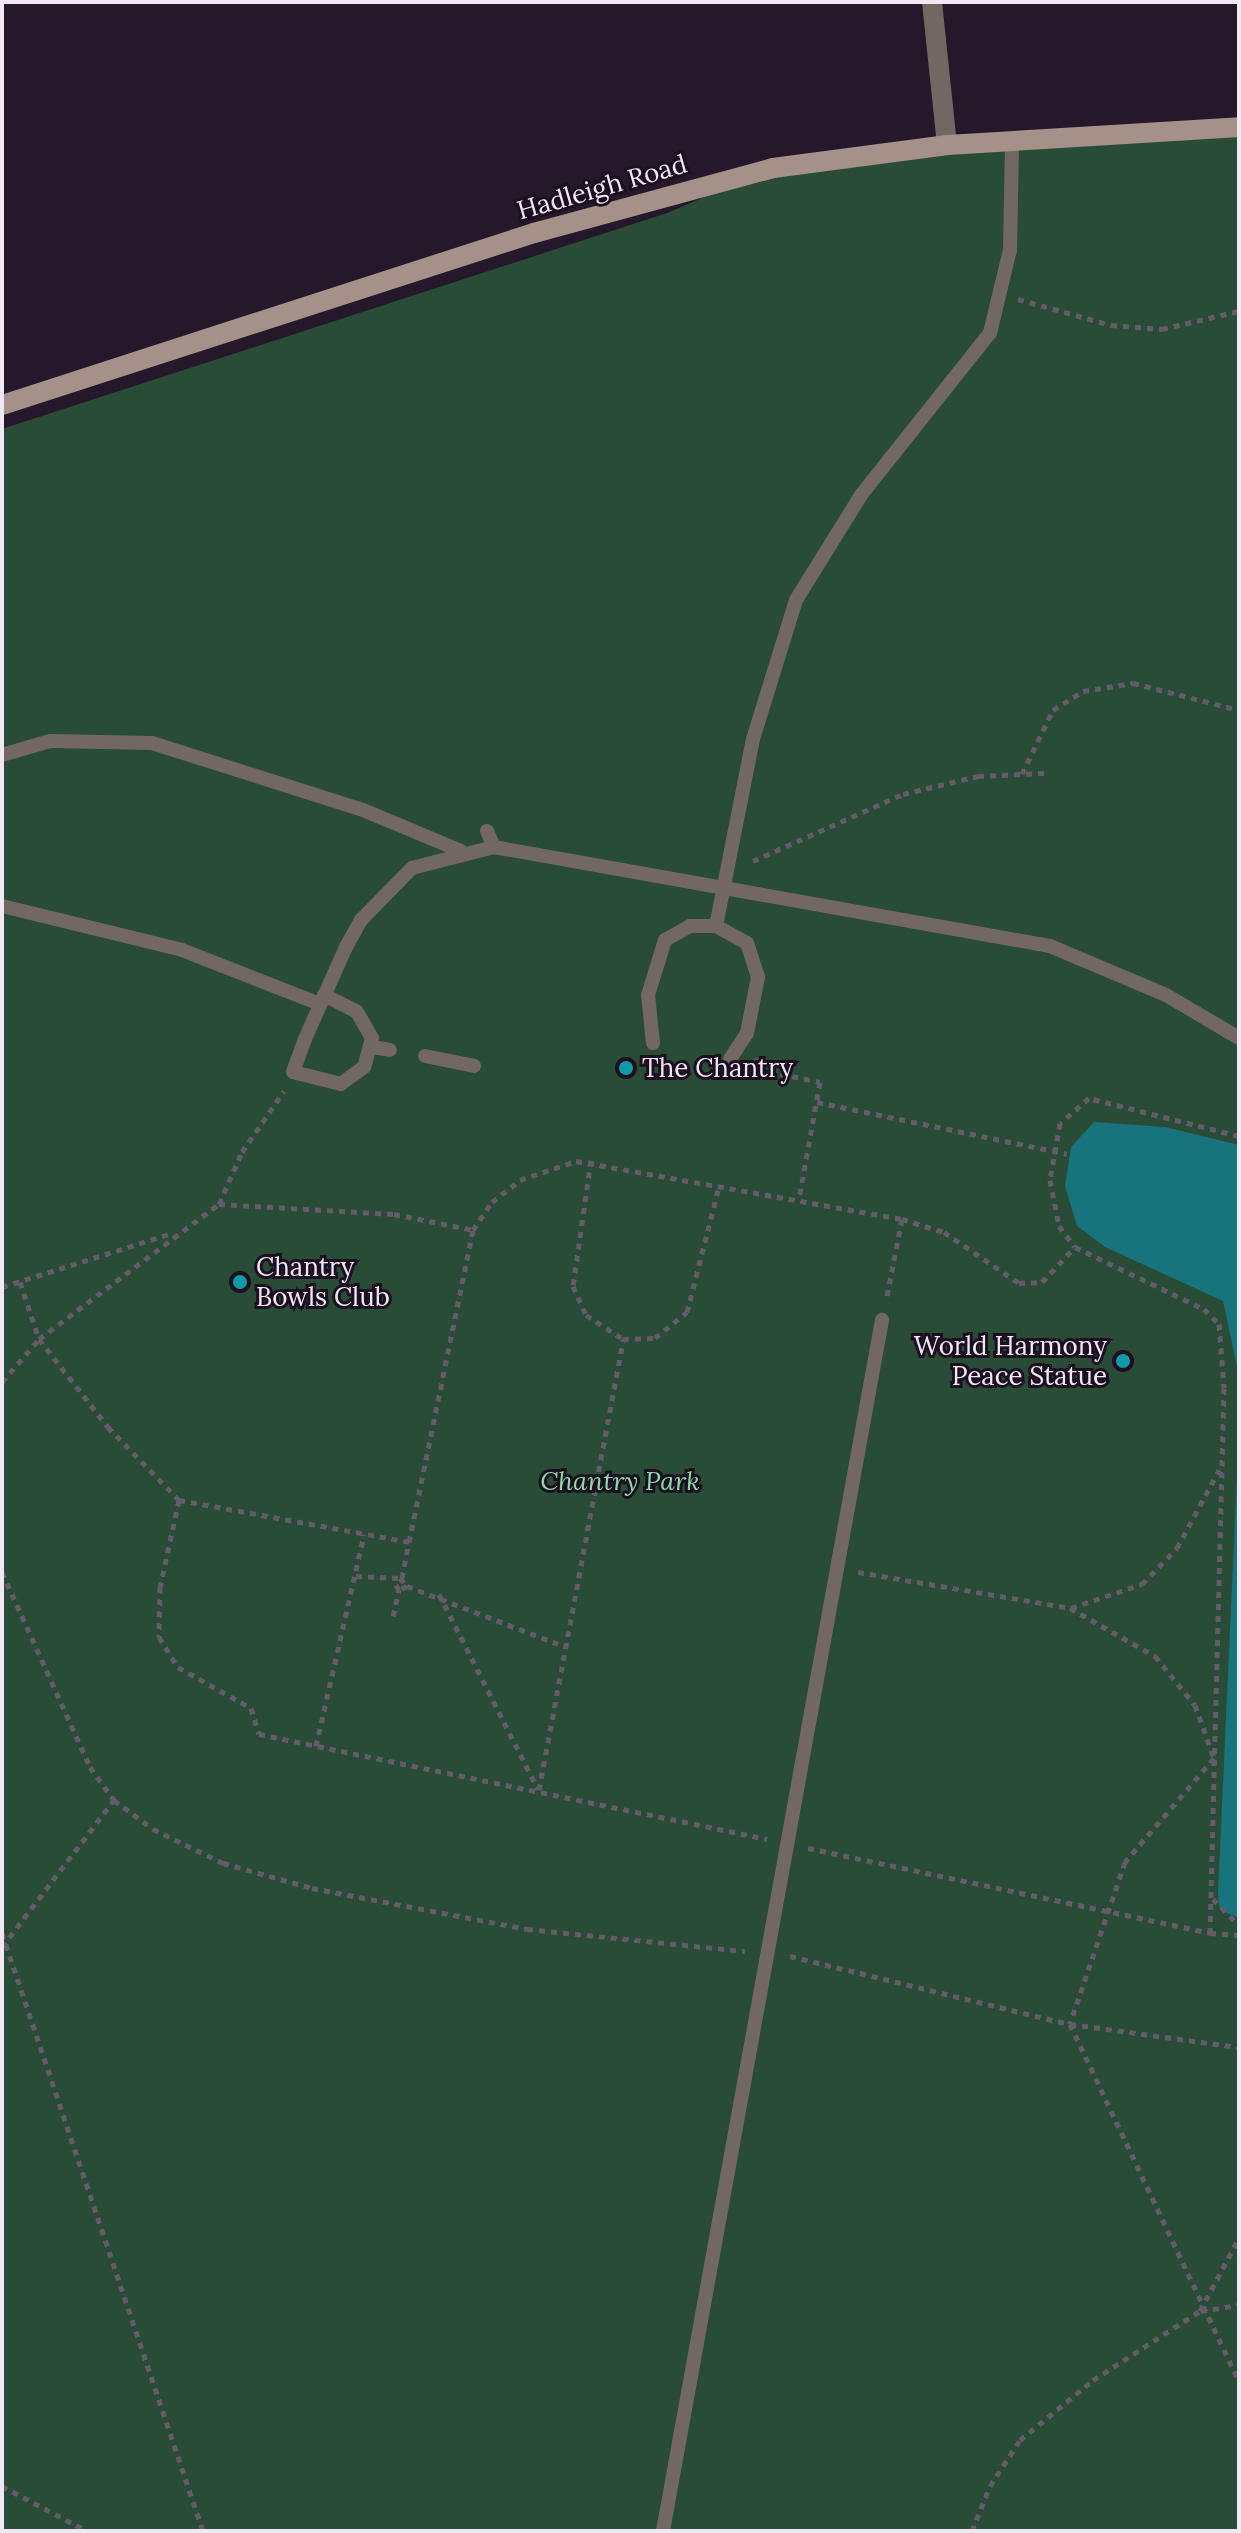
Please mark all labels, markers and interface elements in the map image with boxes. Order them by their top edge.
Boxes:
street label: Hadleigh Road [513,148,691,226]
place label: The Chantry [642,1052,793,1084]
marker: The Chantry [617,1059,635,1077]
place label: Chantry Bowls Club [256,1251,390,1312]
marker: Chantry Bowls Club [231,1273,249,1291]
place label: World Harmony Peace Statue [914,1330,1107,1392]
marker: World Harmony Peace Statue [1114,1352,1132,1370]
park label: Chantry Park [540,1465,700,1497]

